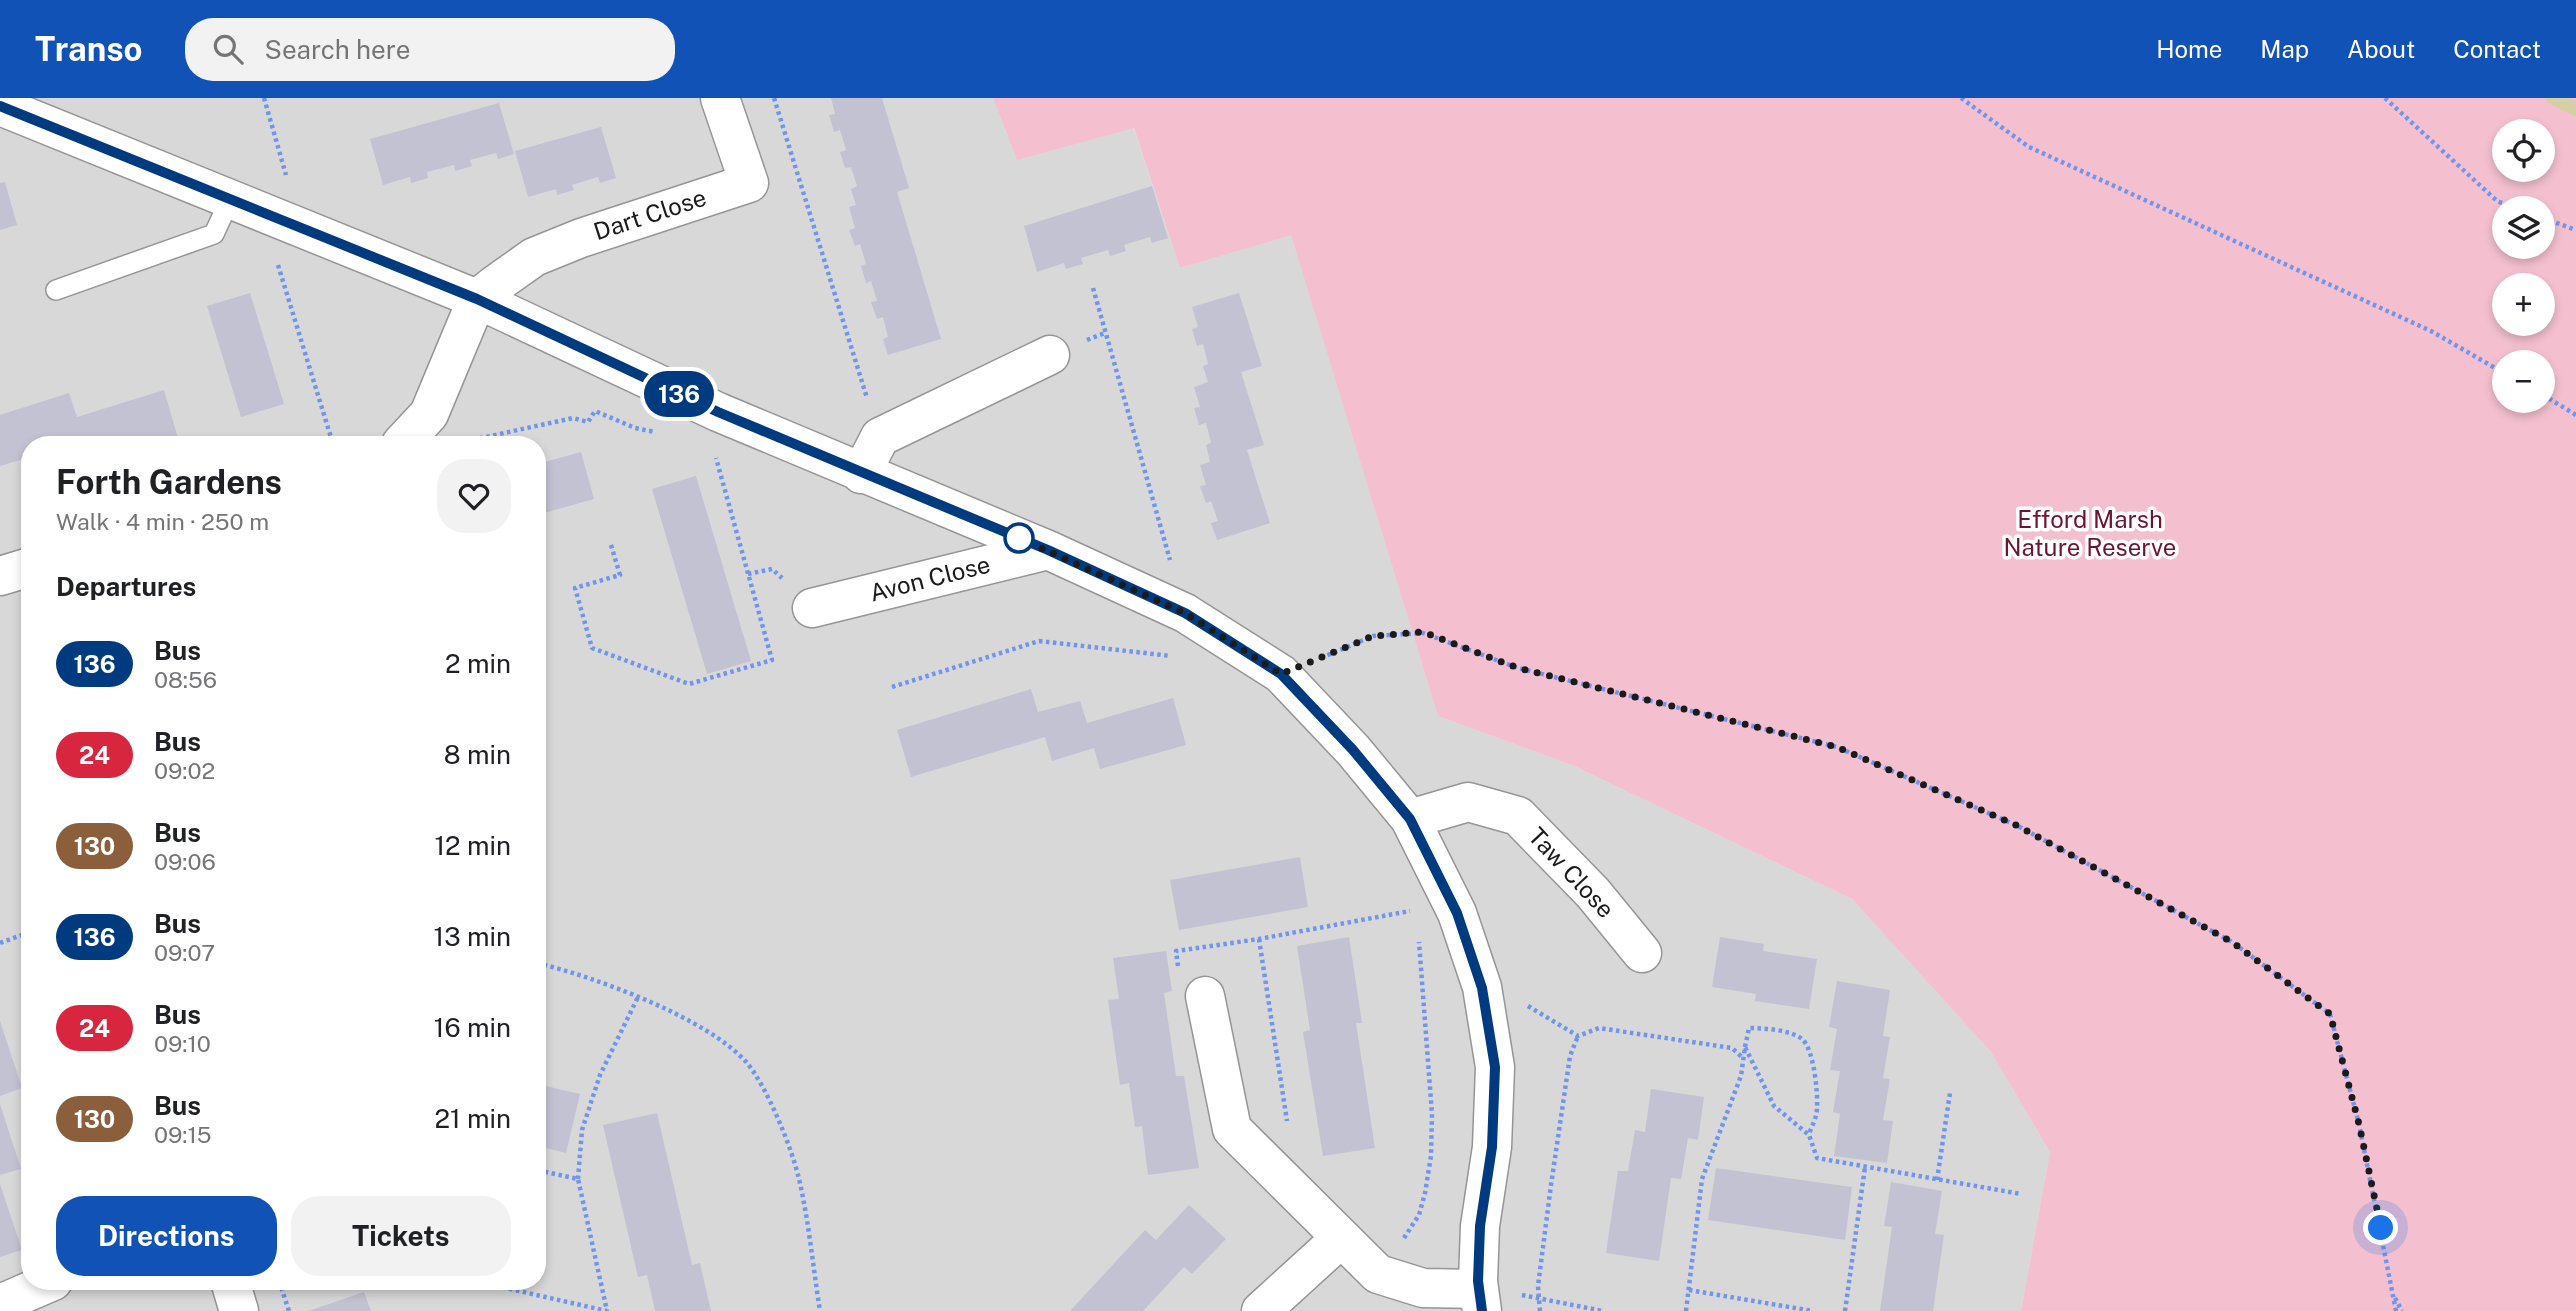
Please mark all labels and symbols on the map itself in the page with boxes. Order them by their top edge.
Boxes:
street label: Dart Close [590,183,709,245]
line badge: 136 [639,371,719,417]
park label: Efford Marsh Nature Reserve [2004,505,2176,561]
unlabelled marker [1004,523,1034,553]
street label: Avon Close [867,550,993,607]
street label: Taw Close [1523,822,1620,923]
your location [2363,1210,2398,1245]

